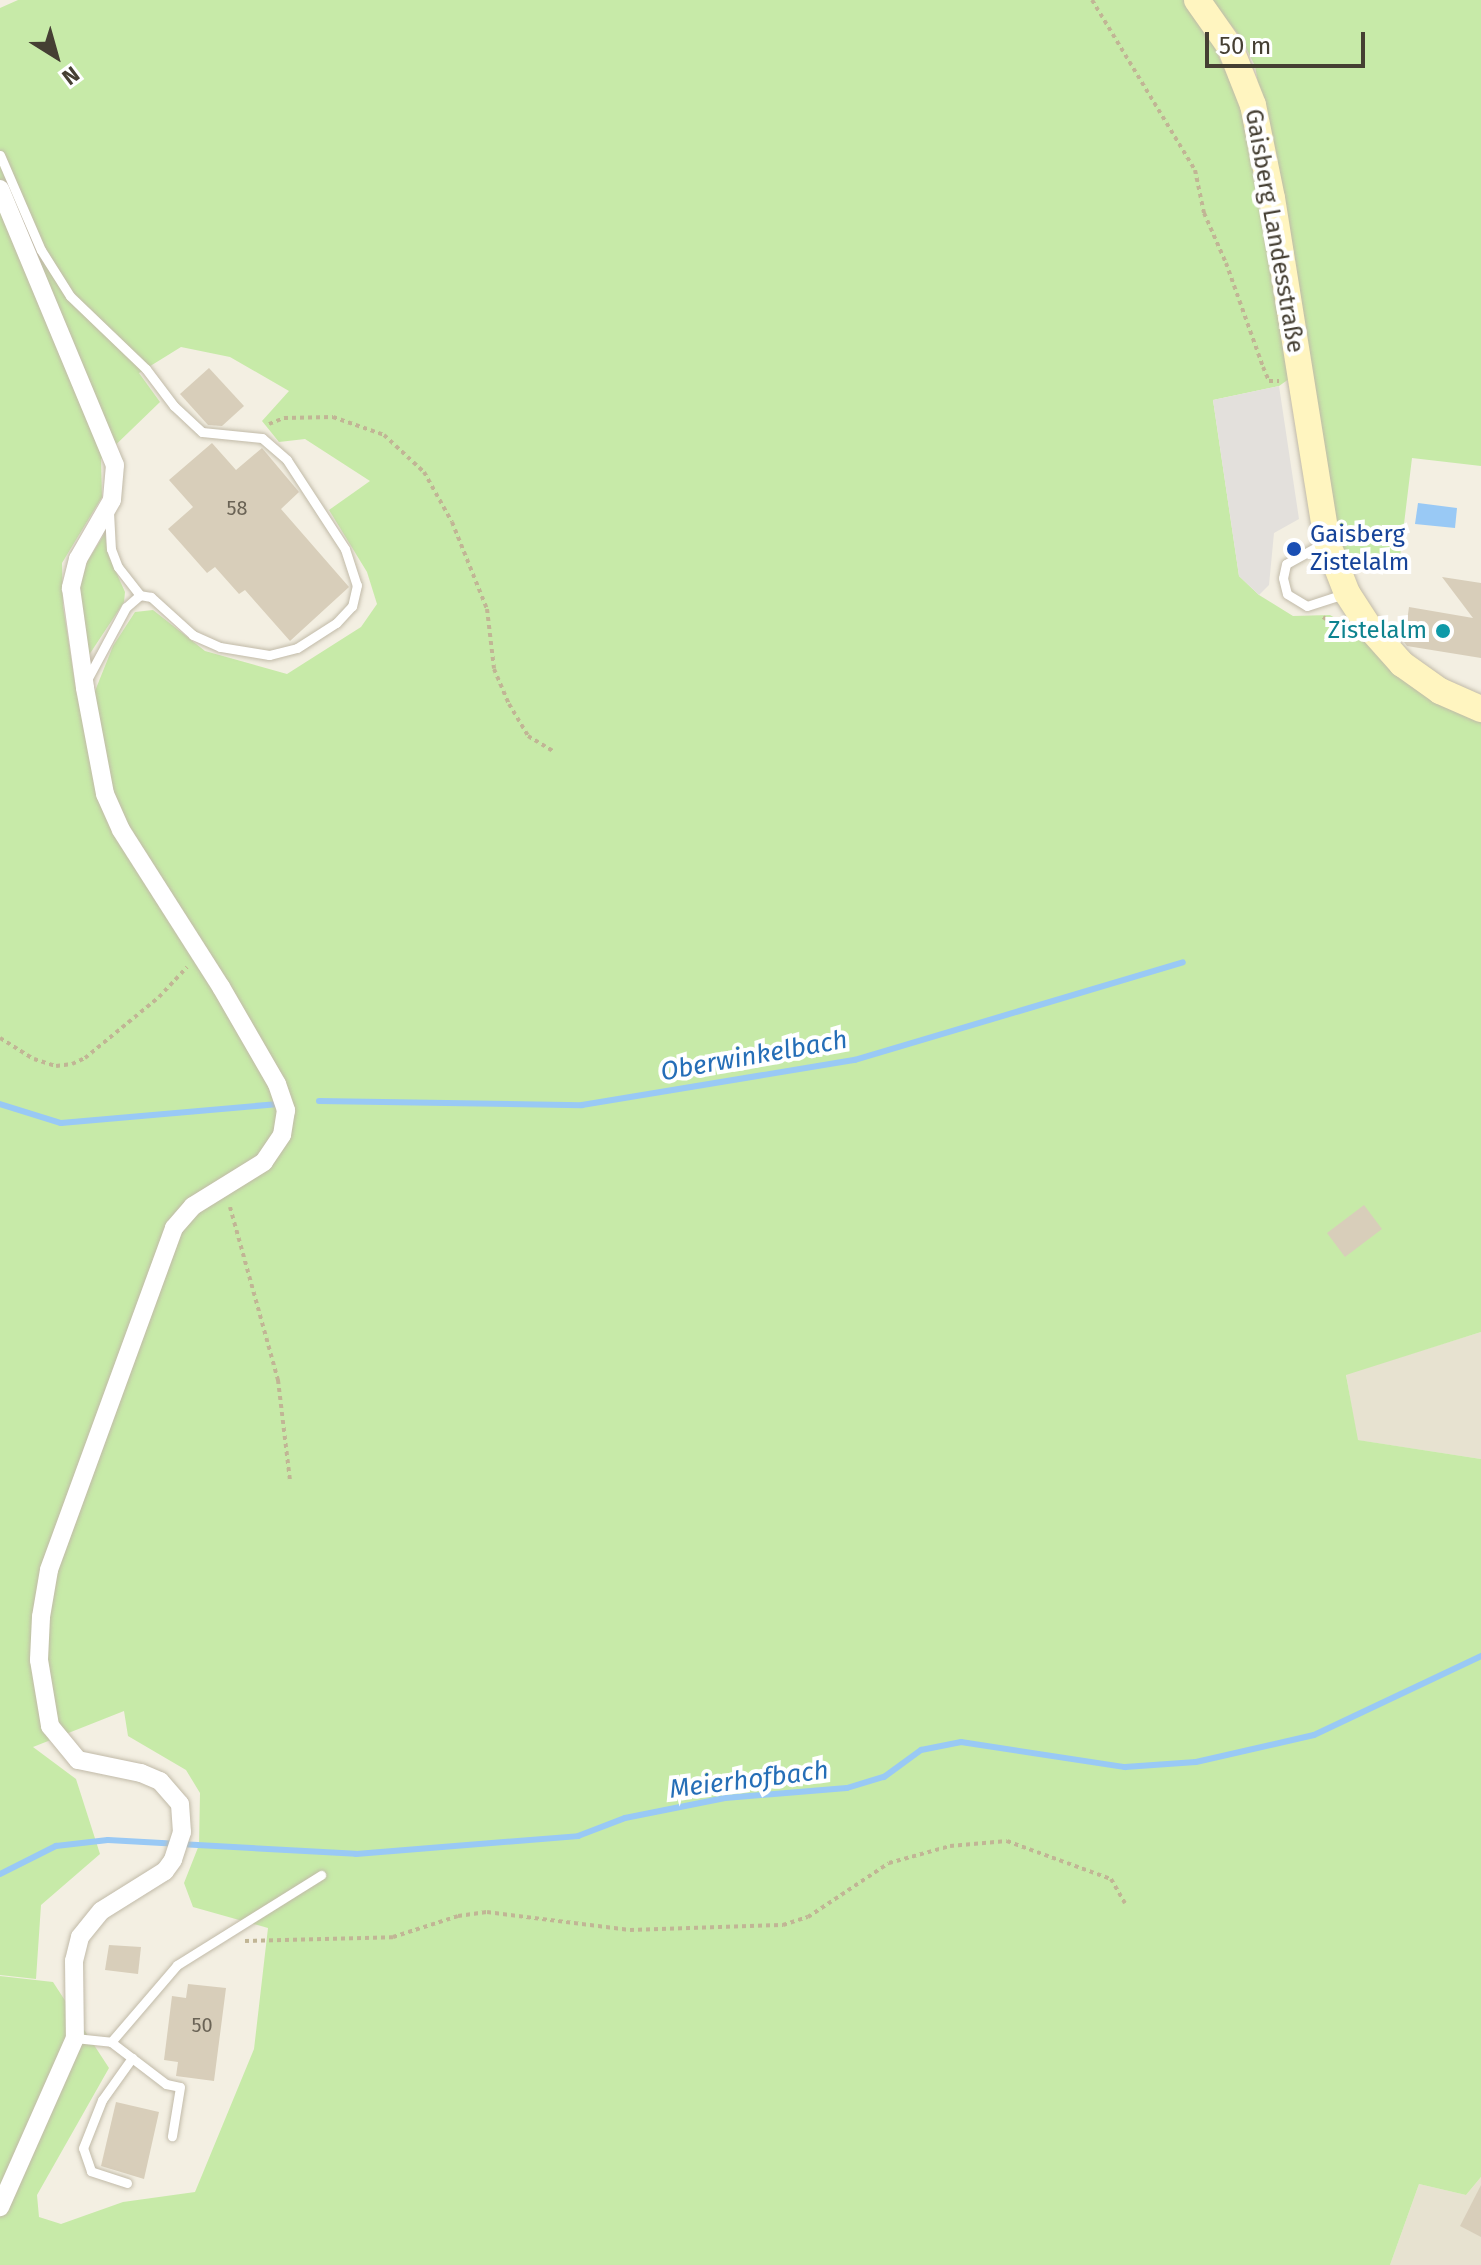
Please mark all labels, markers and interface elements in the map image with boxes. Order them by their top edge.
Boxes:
north arrow [16,16,96,96]
scale bar [1209,16,1369,66]
text: 50 m [1219,32,1271,60]
text: N [57,60,85,91]
street label: Gaisberg Landesstraße [1238,107,1310,355]
house number: 58 [226,496,248,520]
place label: Gaisberg Zistelalm [1310,521,1409,577]
marker: Gaisberg Zistelalm [1285,540,1303,558]
place label: Zistelalm [1328,617,1427,645]
marker: Zistelalm [1434,622,1452,640]
water label: Oberwinkelbach [658,1024,850,1088]
water label: Meierhofbach [668,1755,830,1805]
house number: 50 [191,2013,213,2037]

